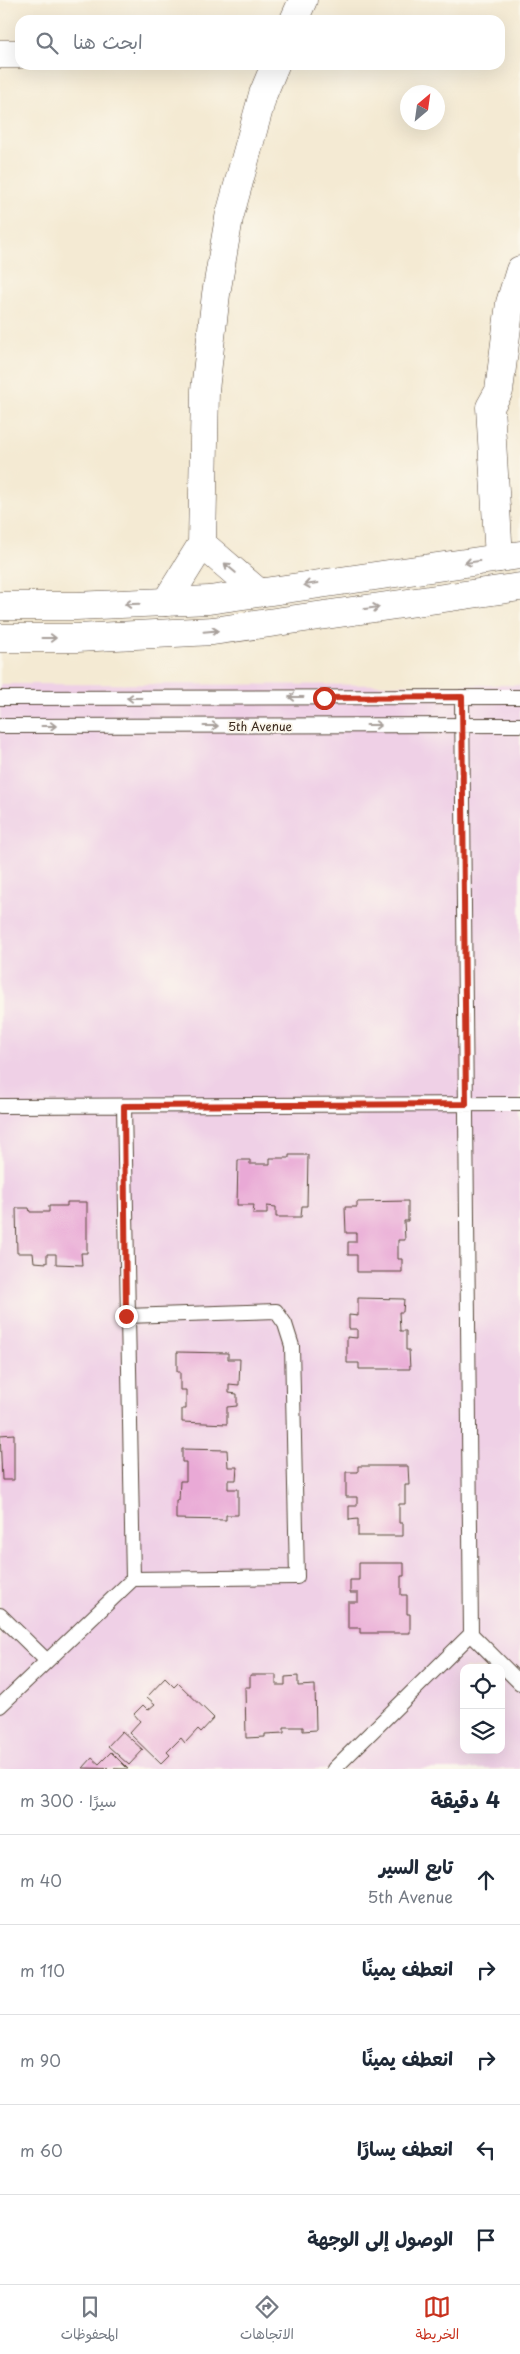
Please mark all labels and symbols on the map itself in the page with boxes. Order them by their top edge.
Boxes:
north arrow [400,85,445,130]
one-way arrow [464,557,480,567]
one-way arrow [224,562,237,574]
one-way arrow [303,579,319,589]
one-way arrow [124,599,140,608]
one-way arrow [364,603,380,613]
one-way arrow [203,626,219,636]
one-way arrow [40,633,56,643]
route start [313,687,336,710]
one-way arrow [289,692,305,702]
one-way arrow [126,693,142,703]
street label: 5th Avenue [228,717,293,735]
one-way arrow [365,720,381,730]
one-way arrow [40,721,56,731]
one-way arrow [202,721,219,731]
route end [115,1305,138,1328]

